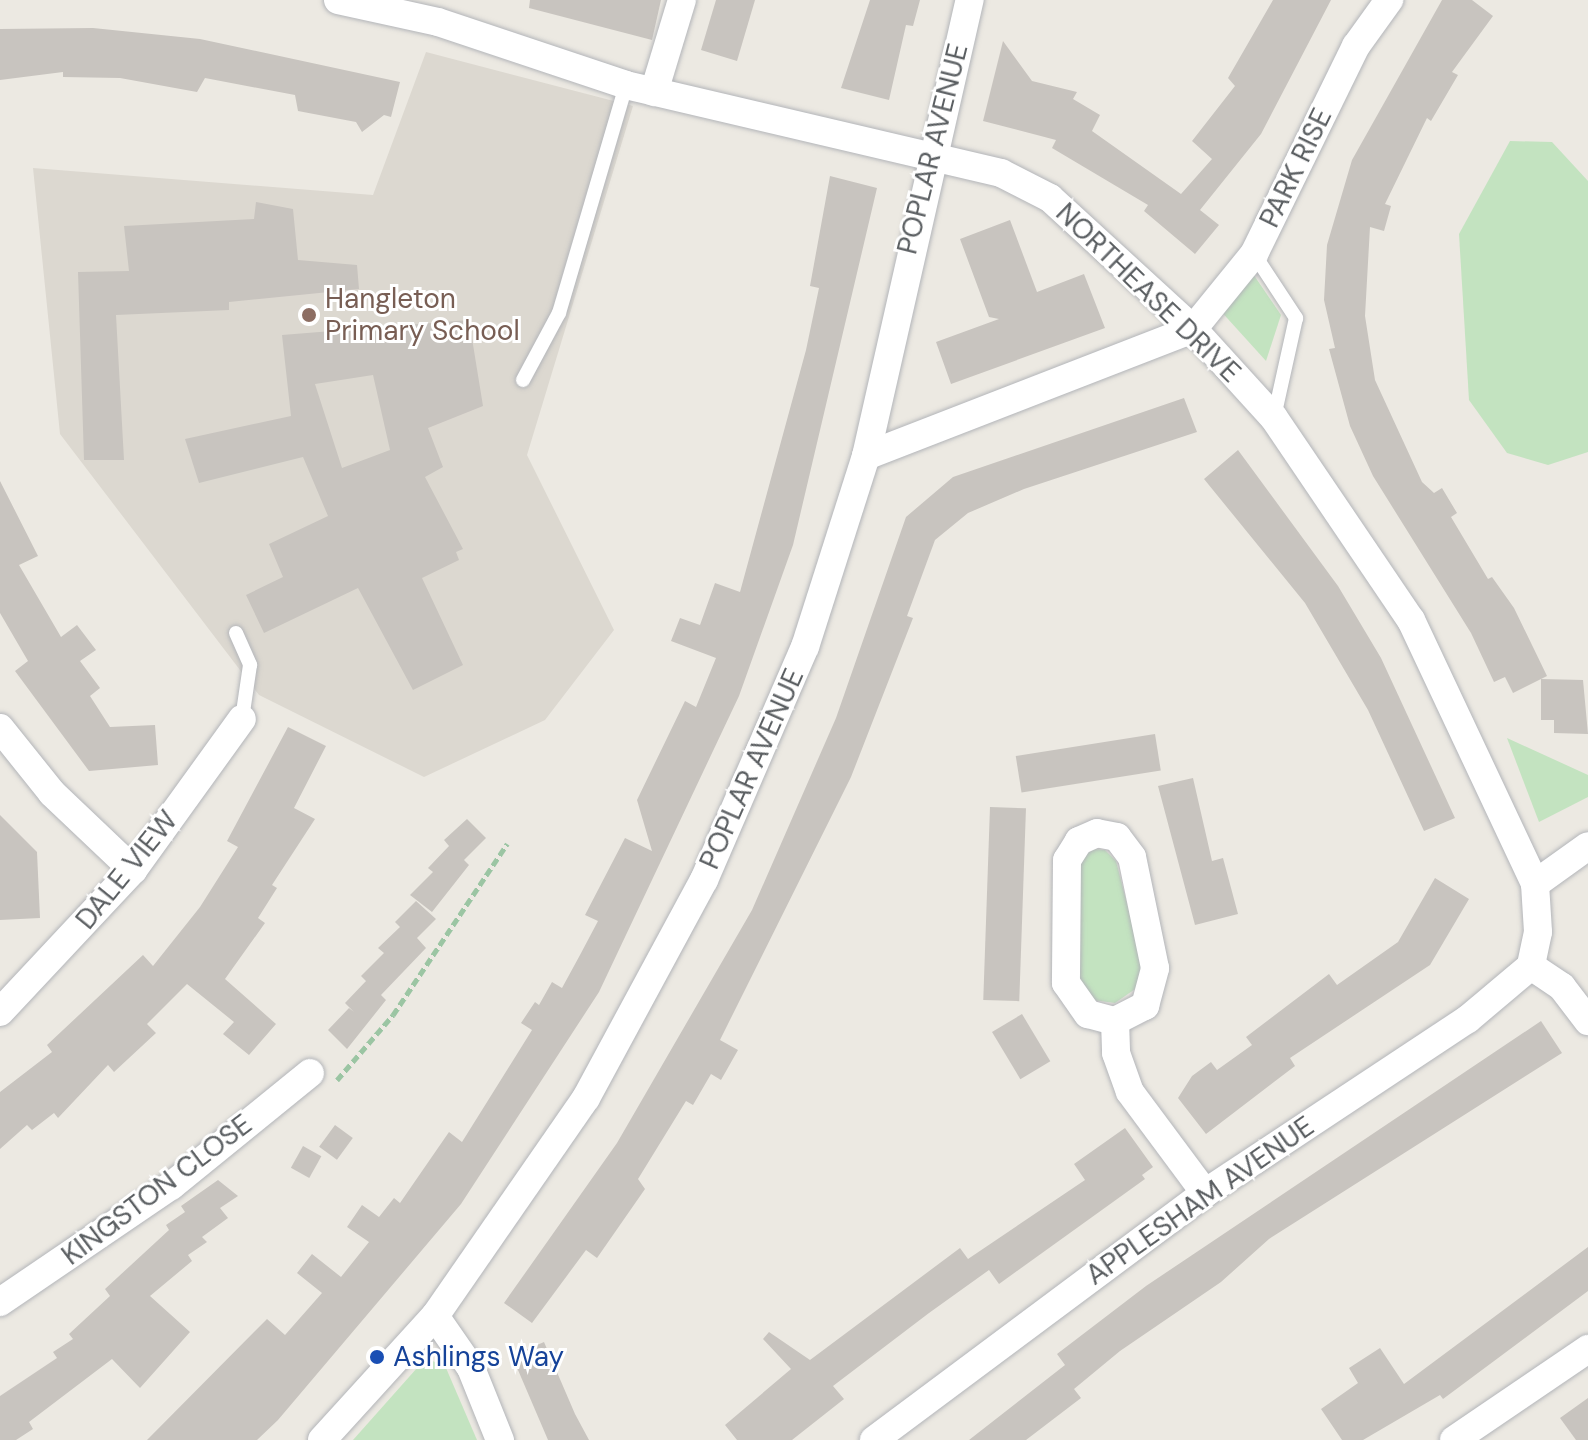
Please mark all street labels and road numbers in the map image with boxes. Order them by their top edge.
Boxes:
street label: POPLAR AVENUE [891,40,975,258]
street label: PARK RISE [1253,103,1339,233]
street label: NORTHEASE DRIVE [1049,196,1247,390]
street label: POPLAR AVENUE [693,664,811,874]
street label: DALE VIEW [69,804,185,936]
street label: KINGSTON CLOSE [55,1108,259,1272]
street label: APPLESHAM AVENUE [1080,1110,1320,1292]

